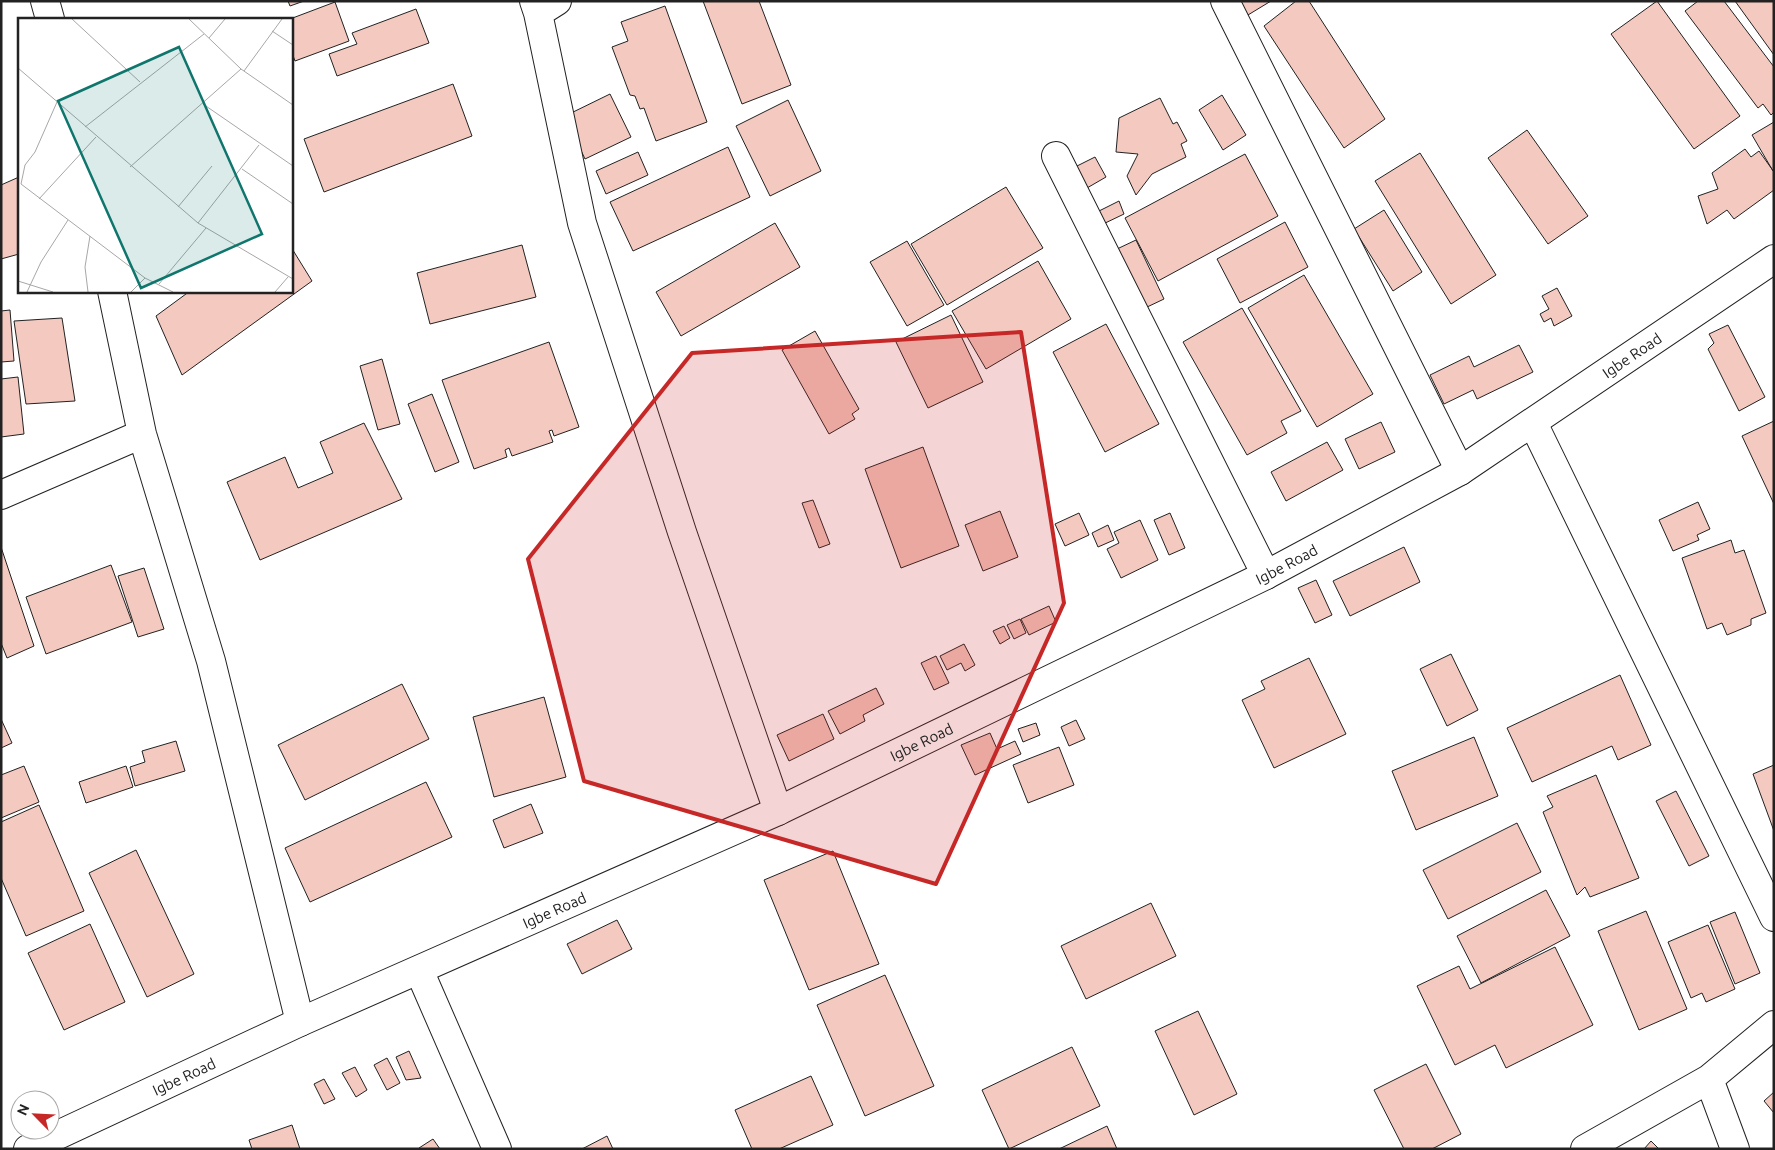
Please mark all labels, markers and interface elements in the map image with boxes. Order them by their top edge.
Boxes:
inset map [18,18,292,292]
street label: Igbe Road [1599,329,1664,381]
street label: Igbe Road [1253,541,1320,587]
street label: Igbe Road [887,719,956,764]
street label: Igbe Road [520,888,589,931]
street label: Igbe Road [150,1054,218,1098]
north arrow [10,1090,60,1140]
text: N [14,1102,33,1118]

